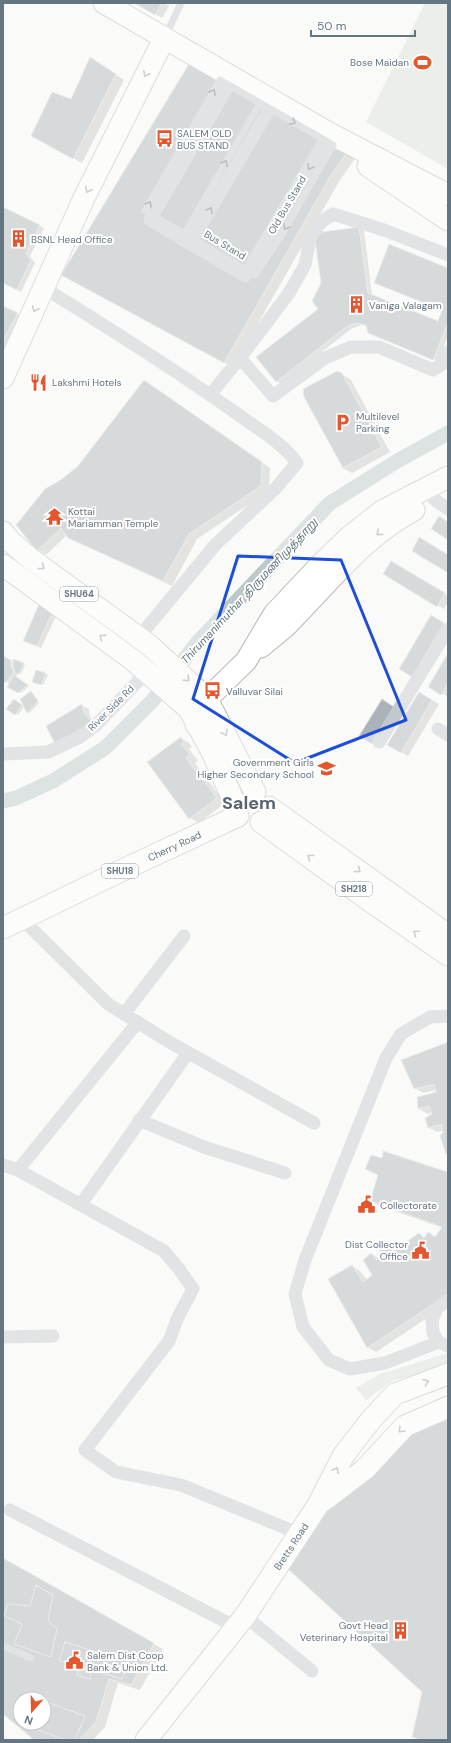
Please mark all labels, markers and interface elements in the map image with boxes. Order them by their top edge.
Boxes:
scale bar [311,12,415,38]
text: 50 m [317,18,346,34]
sports icon: Bose Maidan [412,52,432,72]
place label: Bose Maidan [350,56,409,69]
one-way arrow [143,69,151,77]
one-way arrow [209,88,216,96]
one-way arrow [289,118,297,125]
place label: SALEM OLD BUS STAND [177,127,231,152]
bus stop icon: SALEM OLD BUS STAND [154,129,174,149]
one-way arrow [221,160,228,167]
one-way arrow [307,163,314,170]
street label: Old Bus Stand [265,173,309,237]
one-way arrow [85,186,93,193]
one-way arrow [144,201,151,208]
one-way arrow [205,207,213,214]
one-way arrow [283,223,290,230]
street label: Bus Stand [202,227,248,263]
building icon: BSNL Head Office [8,229,28,249]
place label: BSNL Head Office [31,233,113,246]
building icon: Vaniga Valagam [346,295,366,315]
place label: Vaniga Valagam [369,299,442,312]
one-way arrow [32,304,40,312]
restaurant icon: Lakshmi Hotels [29,372,49,392]
place label: Lakshmi Hotels [52,376,121,389]
place label: Multilevel Parking [356,410,399,435]
parking icon: Multilevel Parking [333,412,353,432]
place label: Kottai Mariamman Temple [68,505,159,530]
temple icon: Kottai Mariamman Temple [45,507,65,527]
water label: Thirumanimuthar திருமணிமுத்தாறு [178,514,322,667]
one-way arrow [376,529,384,536]
one-way arrow [37,562,44,569]
road number: SHU64 [60,587,98,601]
one-way arrow [100,635,107,642]
one-way arrow [182,674,190,682]
bus stop icon: Valluvar Silai [203,681,223,701]
street label: River Side Rd [85,682,137,734]
place label: Valluvar Silai [226,685,283,698]
one-way arrow [220,729,228,736]
place label: Government Girls Higher Secondary School [198,756,314,781]
school or university icon: Government Girls Higher Secondary School [317,758,337,778]
district label: Salem [222,791,276,815]
street label: Cherry Road [145,828,203,864]
one-way arrow [307,854,314,862]
road number: SHU18 [102,864,138,878]
one-way arrow [353,865,360,872]
road number: SH218 [336,882,372,896]
one-way arrow [413,930,420,938]
public building icon: Collectorate [357,1195,377,1215]
place label: Collectorate [380,1199,437,1212]
place label: Dist Collector Office [345,1238,408,1263]
public building icon: Dist Collector Office [411,1240,431,1260]
one-way arrow [423,1379,430,1387]
one-way arrow [398,1425,406,1433]
one-way arrow [331,1467,339,1474]
street label: Bretts Road [271,1520,311,1572]
place label: Govt Head Veterinary Hospital [300,1619,388,1644]
building icon: Govt Head Veterinary Hospital [391,1621,411,1641]
place label: Salem Dist Coop Bank & Union Ltd. [87,1649,168,1674]
public building icon: Salem Dist Coop Bank & Union Ltd. [64,1651,84,1671]
north arrow [12,1691,52,1731]
text: N [22,1712,35,1728]

